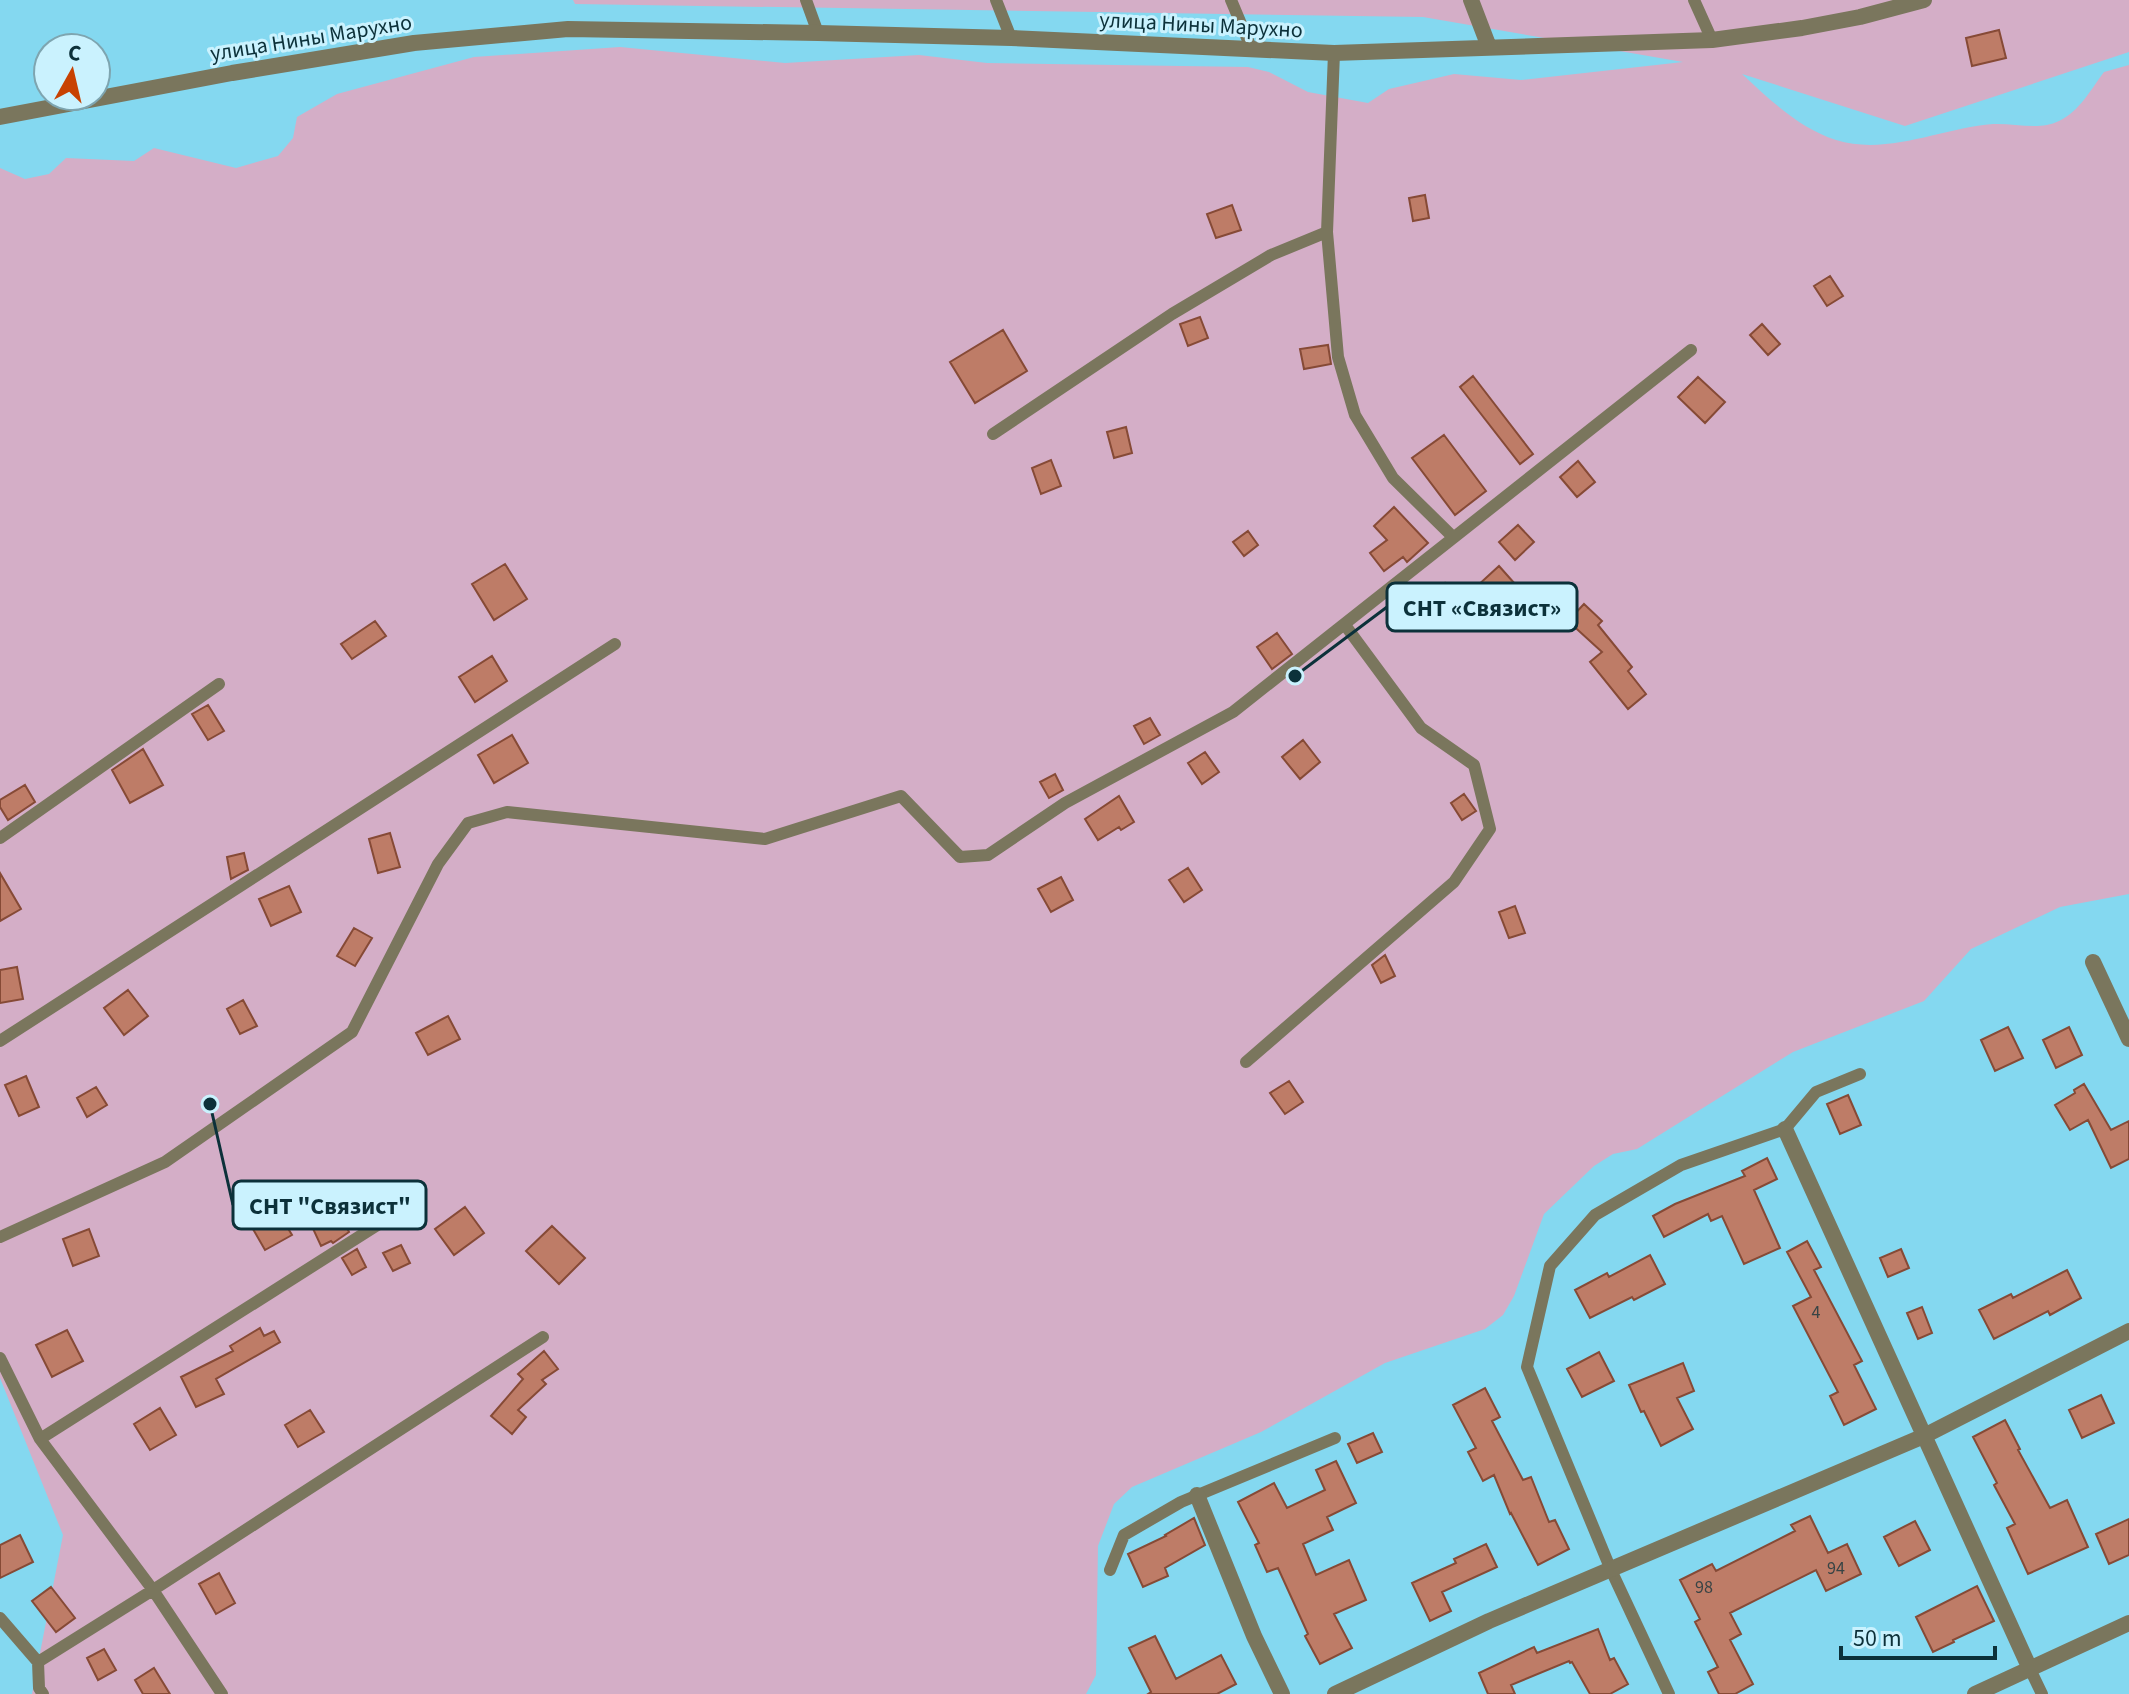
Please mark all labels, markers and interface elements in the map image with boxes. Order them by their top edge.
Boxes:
street label: улица Нины Марухно [1098,4,1304,46]
street label: улица Нины Марухно [208,6,414,70]
north arrow [32,32,112,112]
text: С [66,36,83,70]
callout: СНТ «Связист» [1387,583,1577,631]
text: СНТ «Связист» [1403,591,1561,626]
callout: СНТ "Связист" [233,1181,426,1229]
text: СНТ "Связист" [249,1189,411,1224]
house number: 4 [1812,1300,1821,1325]
house number: 94 [1827,1556,1845,1581]
house number: 98 [1695,1575,1713,1600]
scale bar [1841,1610,1995,1660]
text: 50 m [1853,1621,1902,1656]

